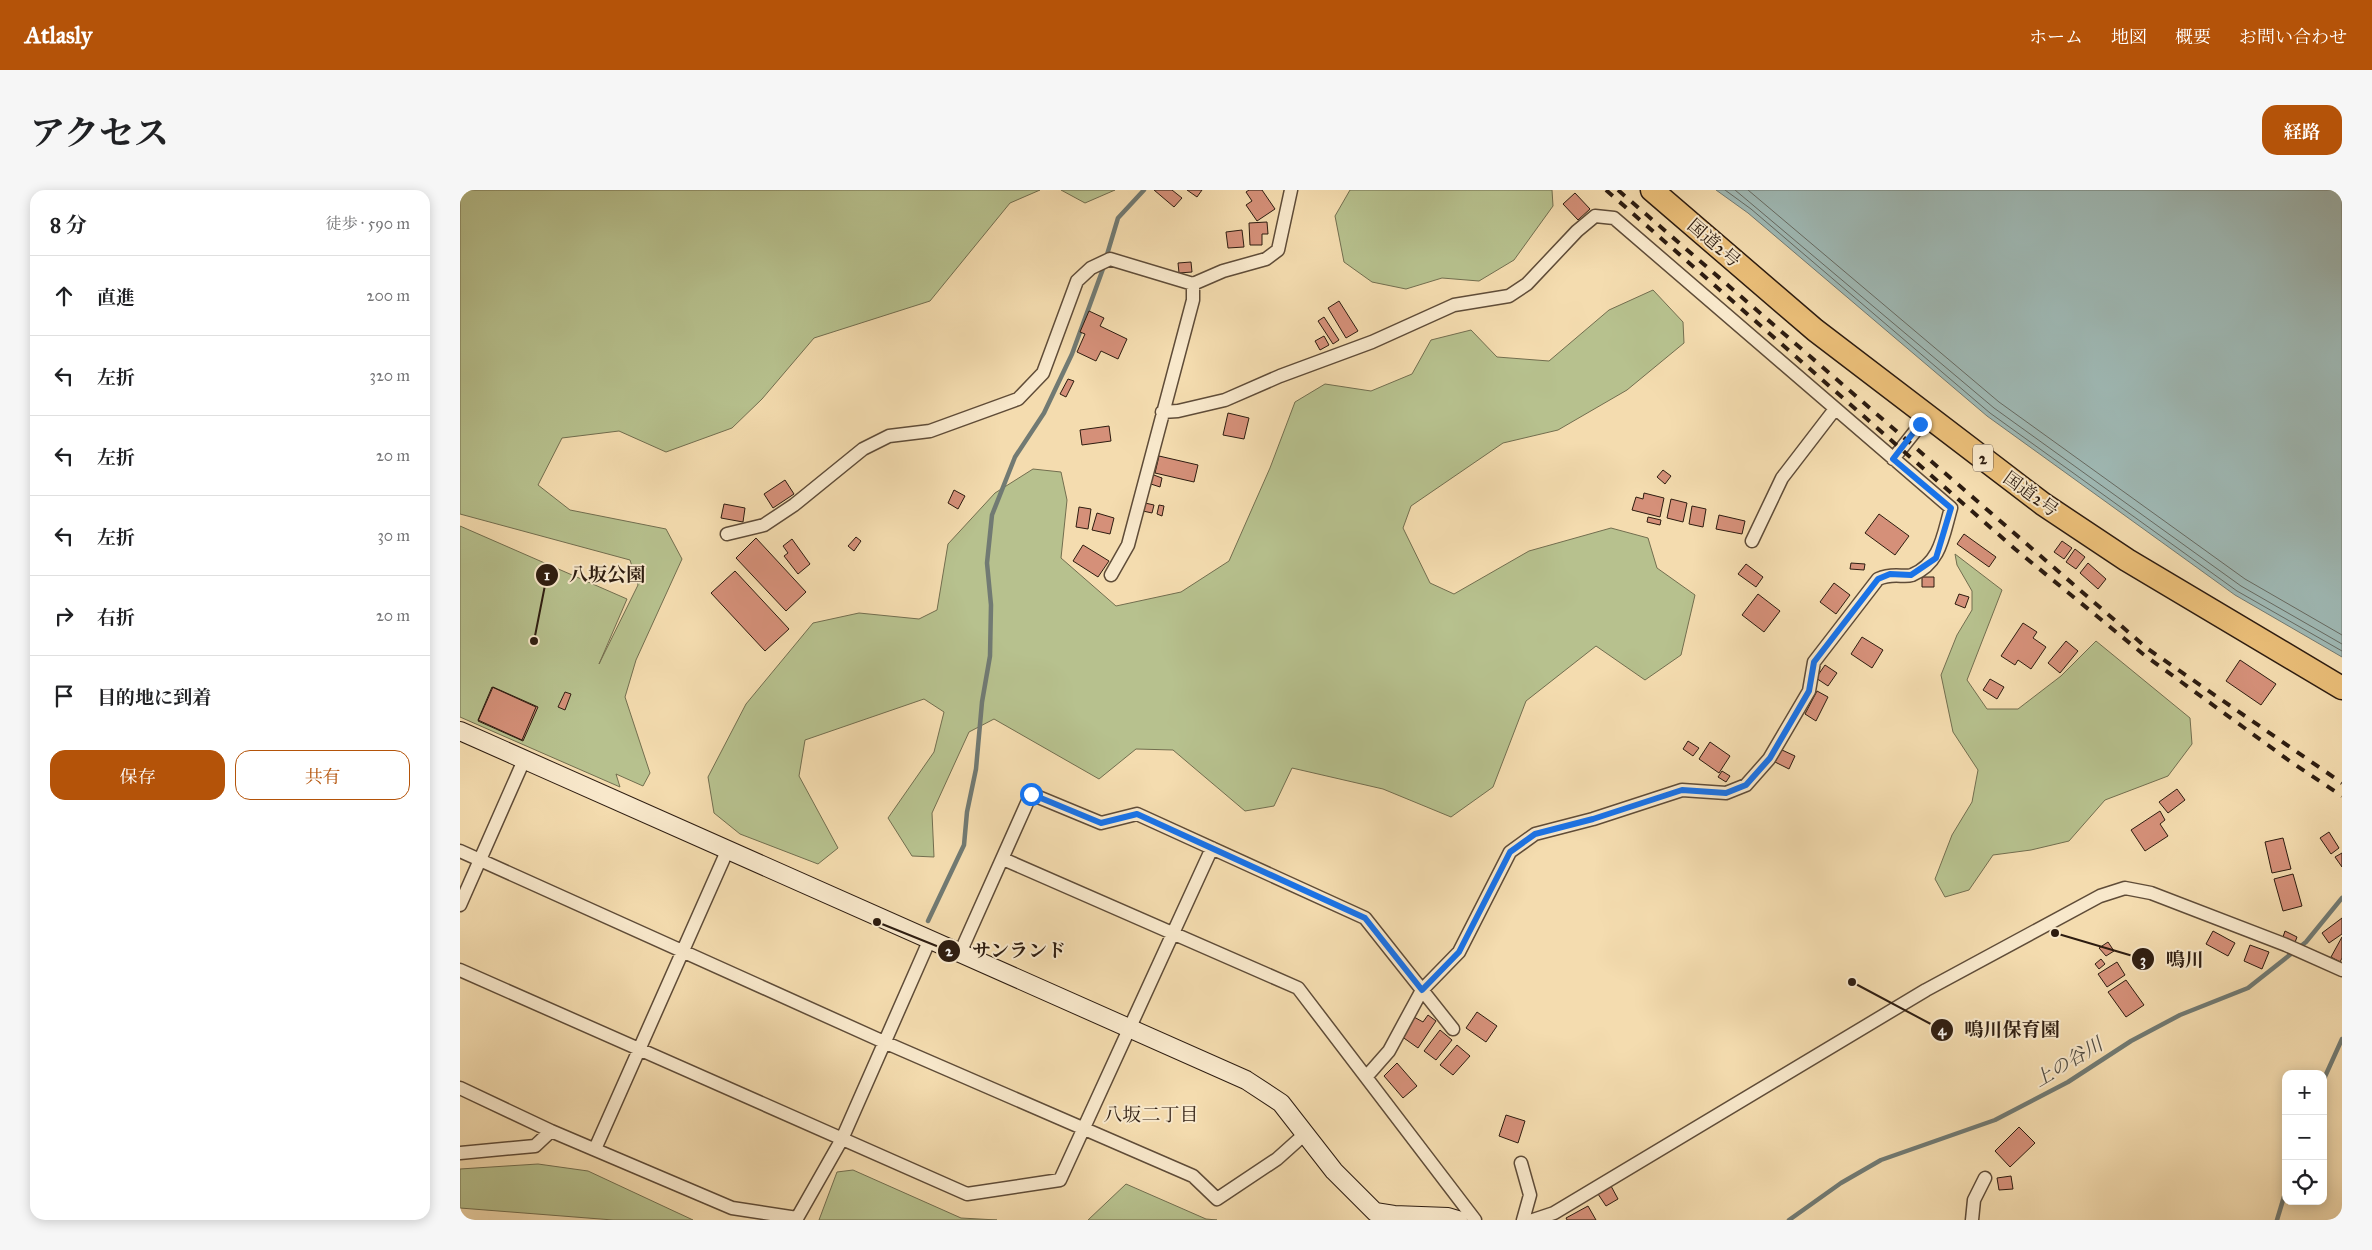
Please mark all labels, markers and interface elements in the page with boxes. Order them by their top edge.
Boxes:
text: Atlasly [25,20,92,50]
text: ホーム [2029,26,2083,48]
text: 地図 [2111,26,2147,48]
text: 概要 [2175,26,2211,48]
text: お問い合わせ [2239,26,2347,48]
button: 経路 [2262,105,2342,155]
text: アクセス [30,112,169,155]
text: 8 分 [50,212,87,238]
text: 徒歩 · 590 m [325,214,410,233]
street label: 国道2号 [1683,214,1745,272]
icon: ahead [50,282,78,310]
text: 直進 [97,286,135,309]
text: 200 m [367,286,410,305]
icon: left [50,362,78,390]
text: 左折 [97,366,135,389]
text: 320 m [370,366,410,385]
route end [1909,413,1932,436]
icon: left [50,442,78,470]
road number: 2 [1973,444,1993,472]
text: 左折 [97,446,135,469]
text: 20 m [376,446,410,465]
street label: 国道2号 [1999,467,2063,521]
icon: left [50,522,78,550]
text: 左折 [97,526,135,549]
text: 30 m [377,526,410,545]
callout: 八坂公園 [534,558,655,592]
text: 八坂公園 [569,563,645,586]
text: 1 [544,566,550,584]
icon: right [50,602,78,630]
text: 右折 [97,606,135,629]
text: 20 m [376,606,410,625]
icon: arrive [50,682,78,710]
text: 目的地に到着 [97,686,211,709]
button: 保存 [50,750,225,800]
button: 共有 [235,750,410,800]
route start [1020,783,1043,806]
callout: サンランド [937,934,1077,968]
text: サンランド [972,939,1066,962]
text: 2 [945,942,953,960]
callout: 鳴川 [2131,942,2214,976]
text: 鳴川 [2166,948,2204,971]
text: 3 [2140,951,2146,970]
callout: 鳴川保育園 [1929,1013,2069,1047]
text: 鳴川保育園 [1964,1018,2060,1041]
text: 4 [1938,1021,1947,1040]
water label: 上の谷川 [2029,1032,2108,1091]
map controls [2282,1070,2327,1205]
button: + [2282,1070,2327,1115]
district label: 八坂二丁目 [1103,1103,1199,1126]
button: − [2282,1115,2327,1160]
button: locate [2282,1160,2327,1205]

